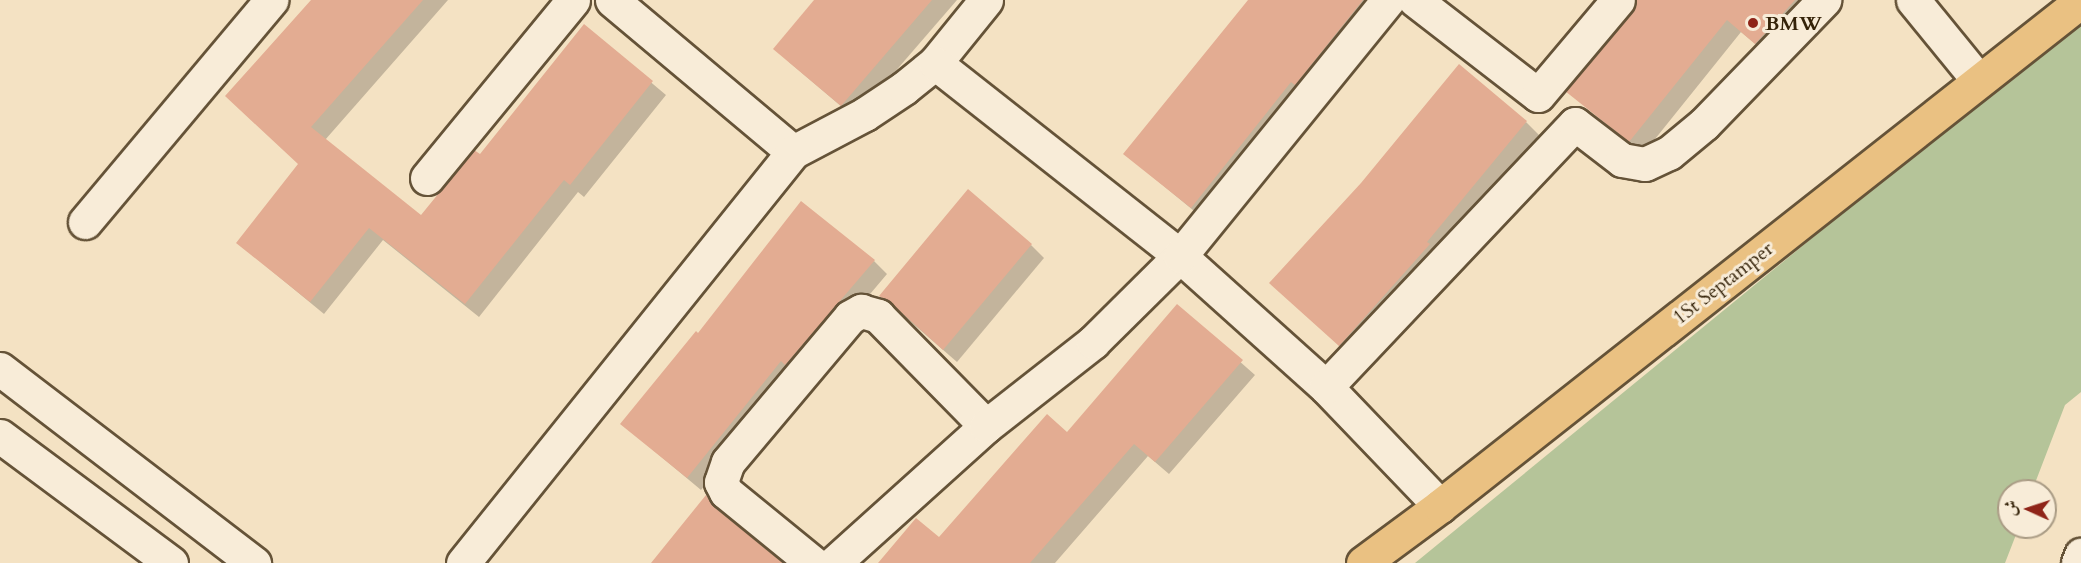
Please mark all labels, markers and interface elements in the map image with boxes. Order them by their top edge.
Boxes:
place label: BMW [1765,11,1822,35]
marker: BMW [1746,16,1760,30]
street label: 1St Septamper [1668,236,1778,330]
north arrow [1997,479,2057,539]
text: ش [2000,500,2022,517]

